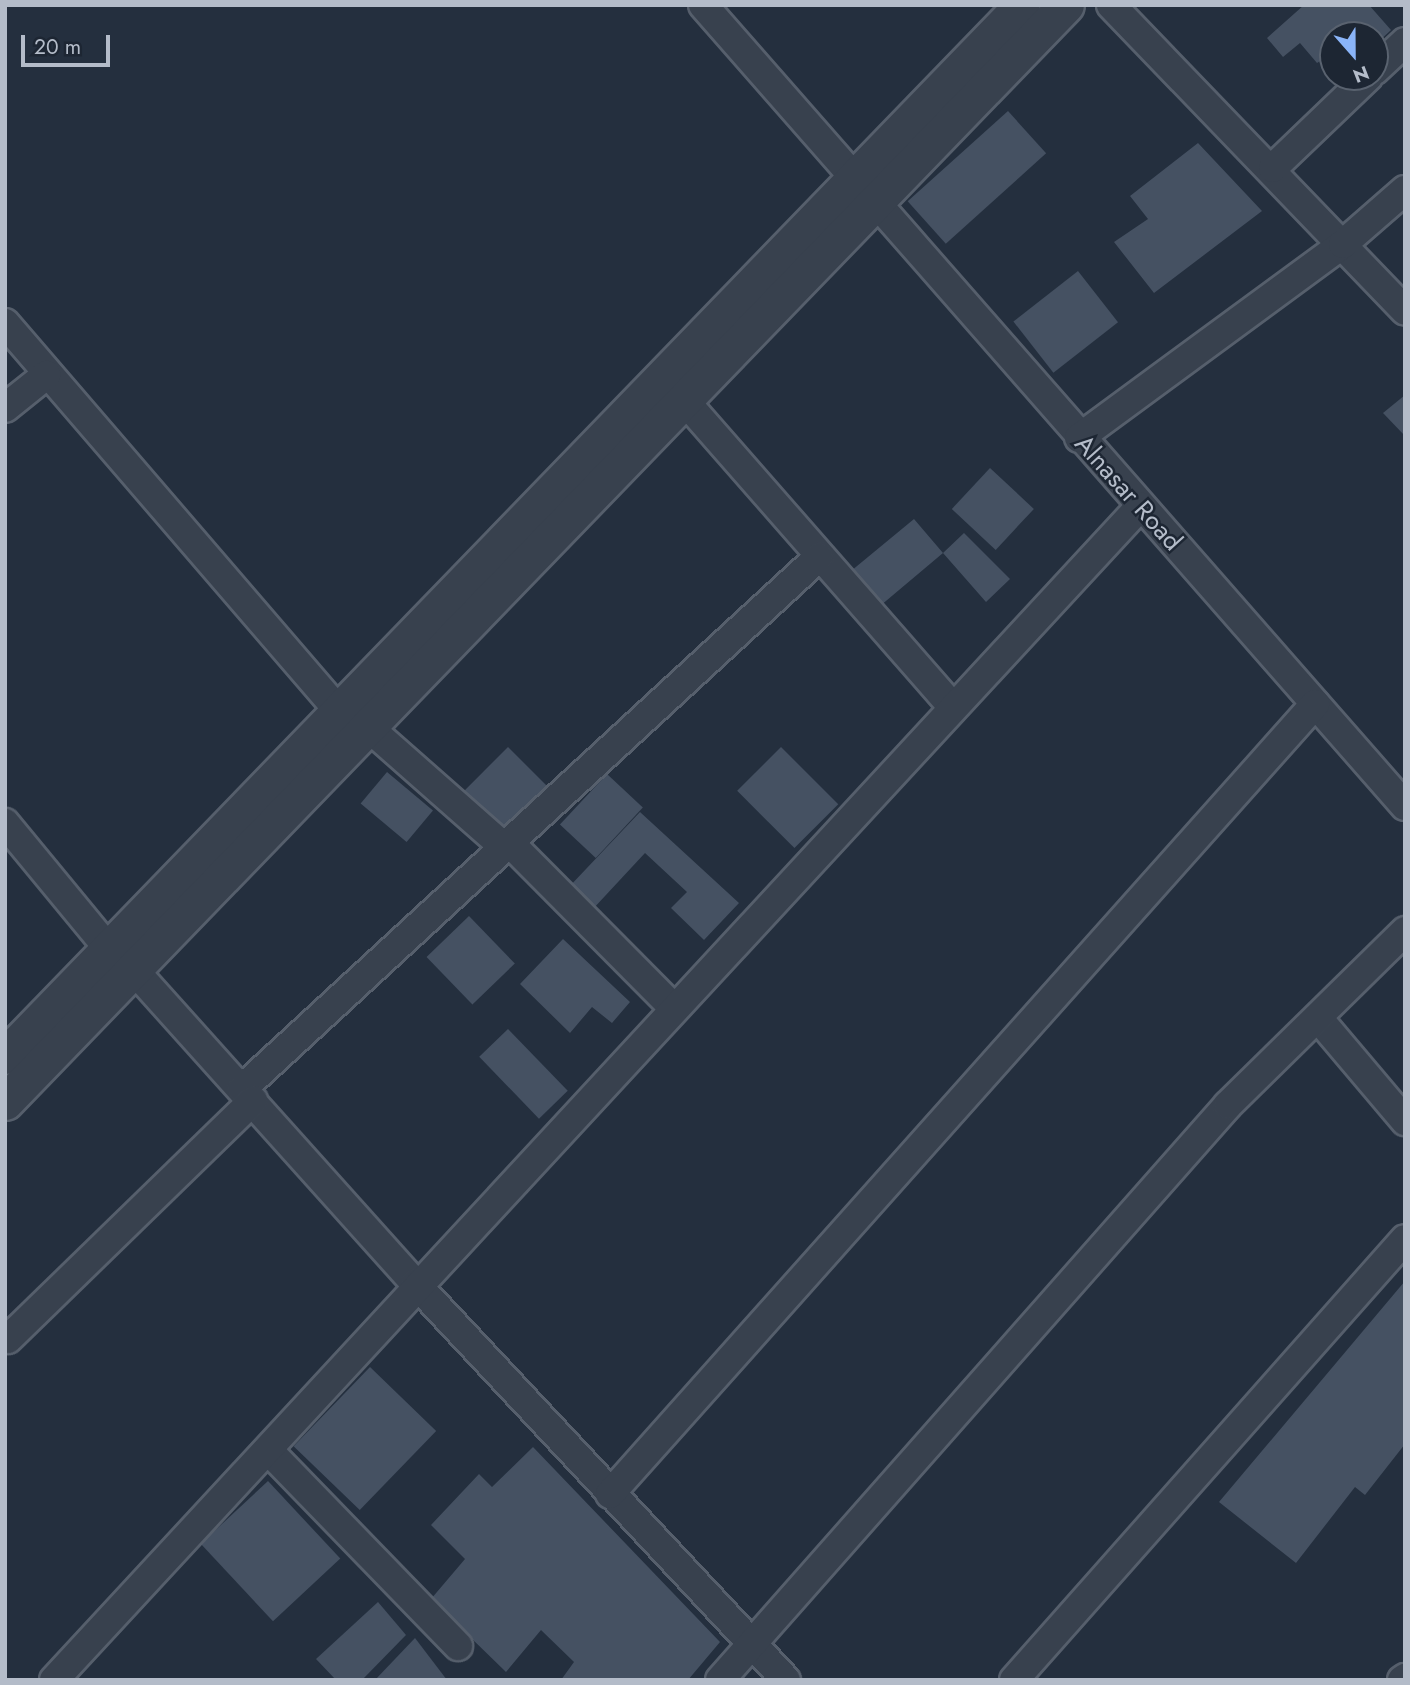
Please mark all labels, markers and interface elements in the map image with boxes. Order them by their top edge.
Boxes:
scale bar [24,21,114,65]
north arrow [1319,21,1389,91]
text: 20 m [34,32,81,62]
text: N [1349,59,1373,90]
street label: Alnasar Road [1068,429,1188,557]

